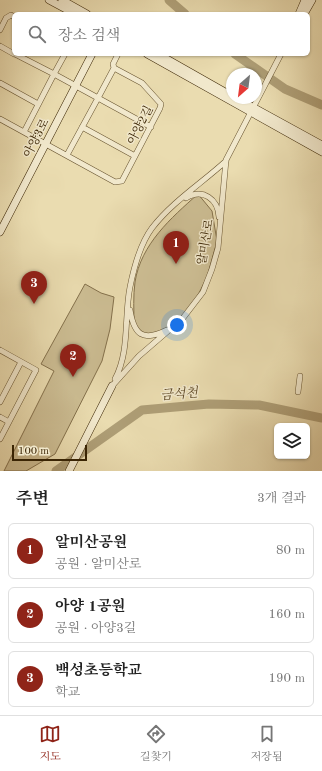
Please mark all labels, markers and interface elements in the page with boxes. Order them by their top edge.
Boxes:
search box [12,12,310,56]
icon: search [26,23,48,45]
text: 장소 검색 [58,29,120,44]
north arrow [226,68,262,104]
street label: 아양2길 [125,104,156,147]
street label: 아양3로 [21,116,52,160]
street label: 알미산로 [195,218,216,266]
pin: 1 [163,231,189,264]
pin: 3 [21,271,47,304]
your location [167,315,187,335]
pin: 2 [60,344,86,377]
water label: 금석천 [160,384,200,403]
map controls [274,423,310,459]
button: layers [274,423,310,459]
scale bar [12,443,87,462]
text: 100 m [18,446,49,457]
text: 주변 [16,491,49,508]
text: 3개 결과 [257,492,306,505]
text: 알미산공원 [55,536,127,551]
text: 1 [26,544,34,557]
text: 80 m [276,544,305,557]
text: 공원 · 알미산로 [55,558,141,571]
text: 아양 1공원 [55,600,126,615]
text: 2 [26,608,34,621]
text: 160 m [268,608,305,621]
text: 공원 · 아양3길 [55,622,136,635]
text: 백성초등학교 [55,664,142,679]
text: 3 [26,672,34,685]
text: 190 m [268,672,305,685]
text: 학교 [55,686,80,699]
tab: 지도 [39,723,61,765]
tab: 길찾기 [140,723,172,765]
tab: 저장됨 [251,723,283,765]

